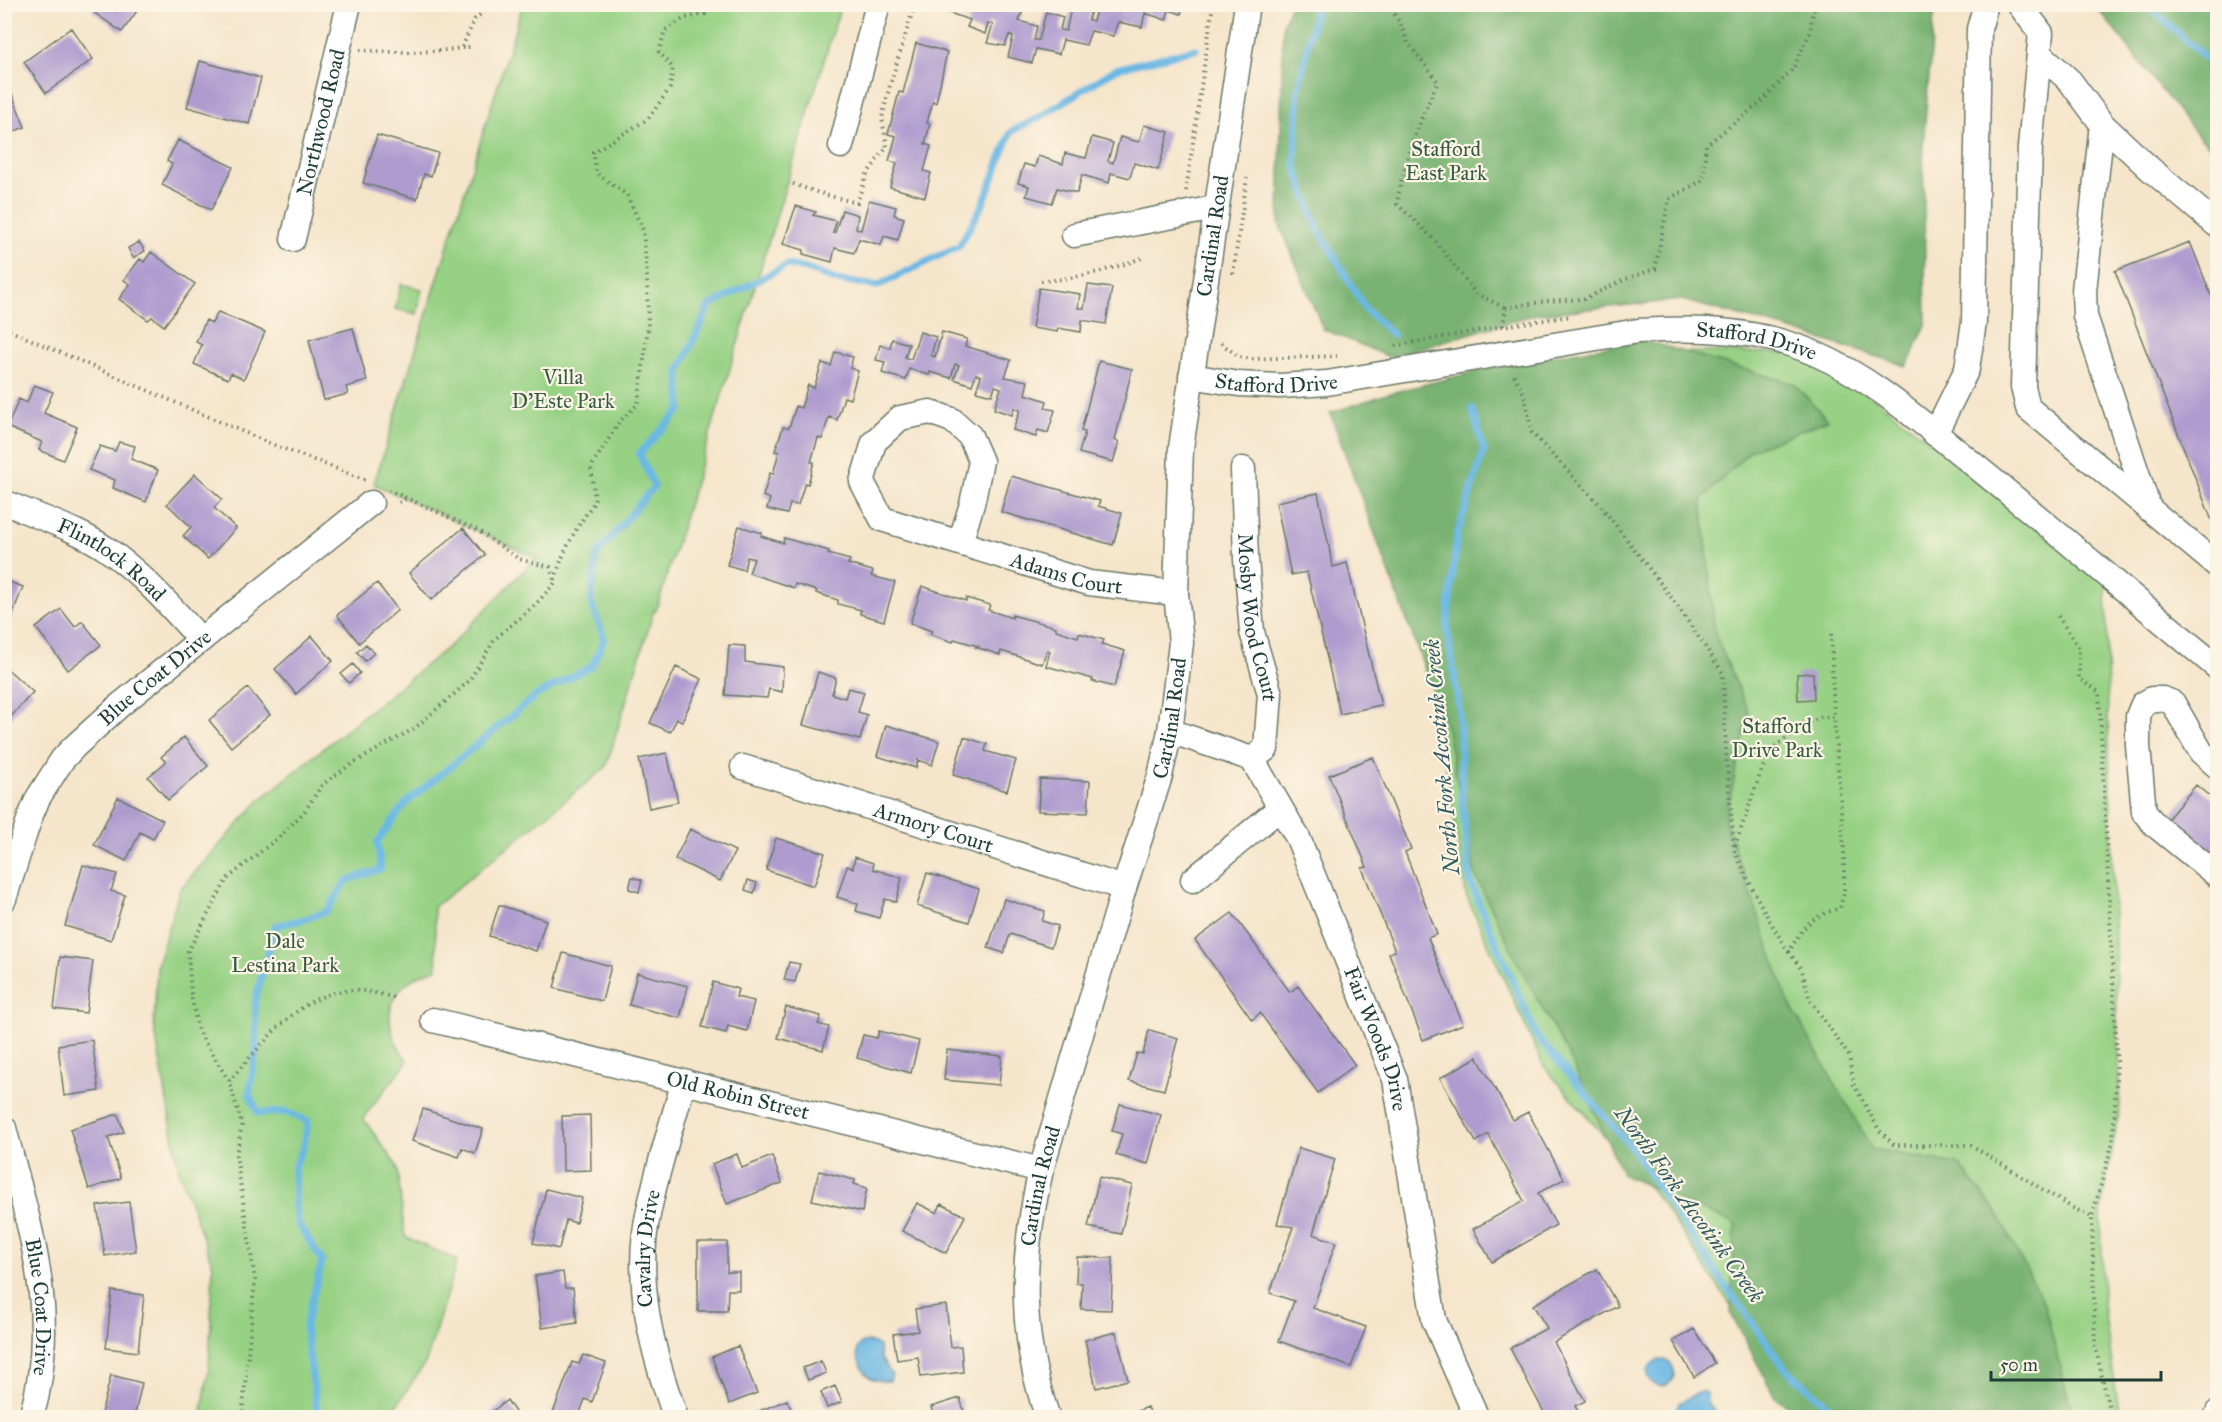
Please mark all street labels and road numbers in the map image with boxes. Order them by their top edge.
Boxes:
street label: Northwood Road [291,46,351,198]
street label: Cardinal Road [1191,173,1234,298]
street label: Stafford Drive [1696,317,1821,366]
street label: Stafford Drive [1213,367,1340,399]
street label: Flintlock Road [53,512,172,607]
street label: Mosby Wood Court [1232,533,1283,703]
street label: Adams Court [1006,546,1124,600]
street label: Blue Coat Drive [93,623,217,731]
street label: Cardinal Road [1147,656,1192,781]
street label: Armory Court [870,796,997,859]
street label: Fair Woods Drive [1338,963,1413,1113]
street label: Old Robin Street [664,1065,812,1125]
street label: Cardinal Road [1015,1122,1066,1247]
street label: Cavalry Drive [630,1187,666,1309]
street label: Blue Coat Drive [19,1236,56,1378]

